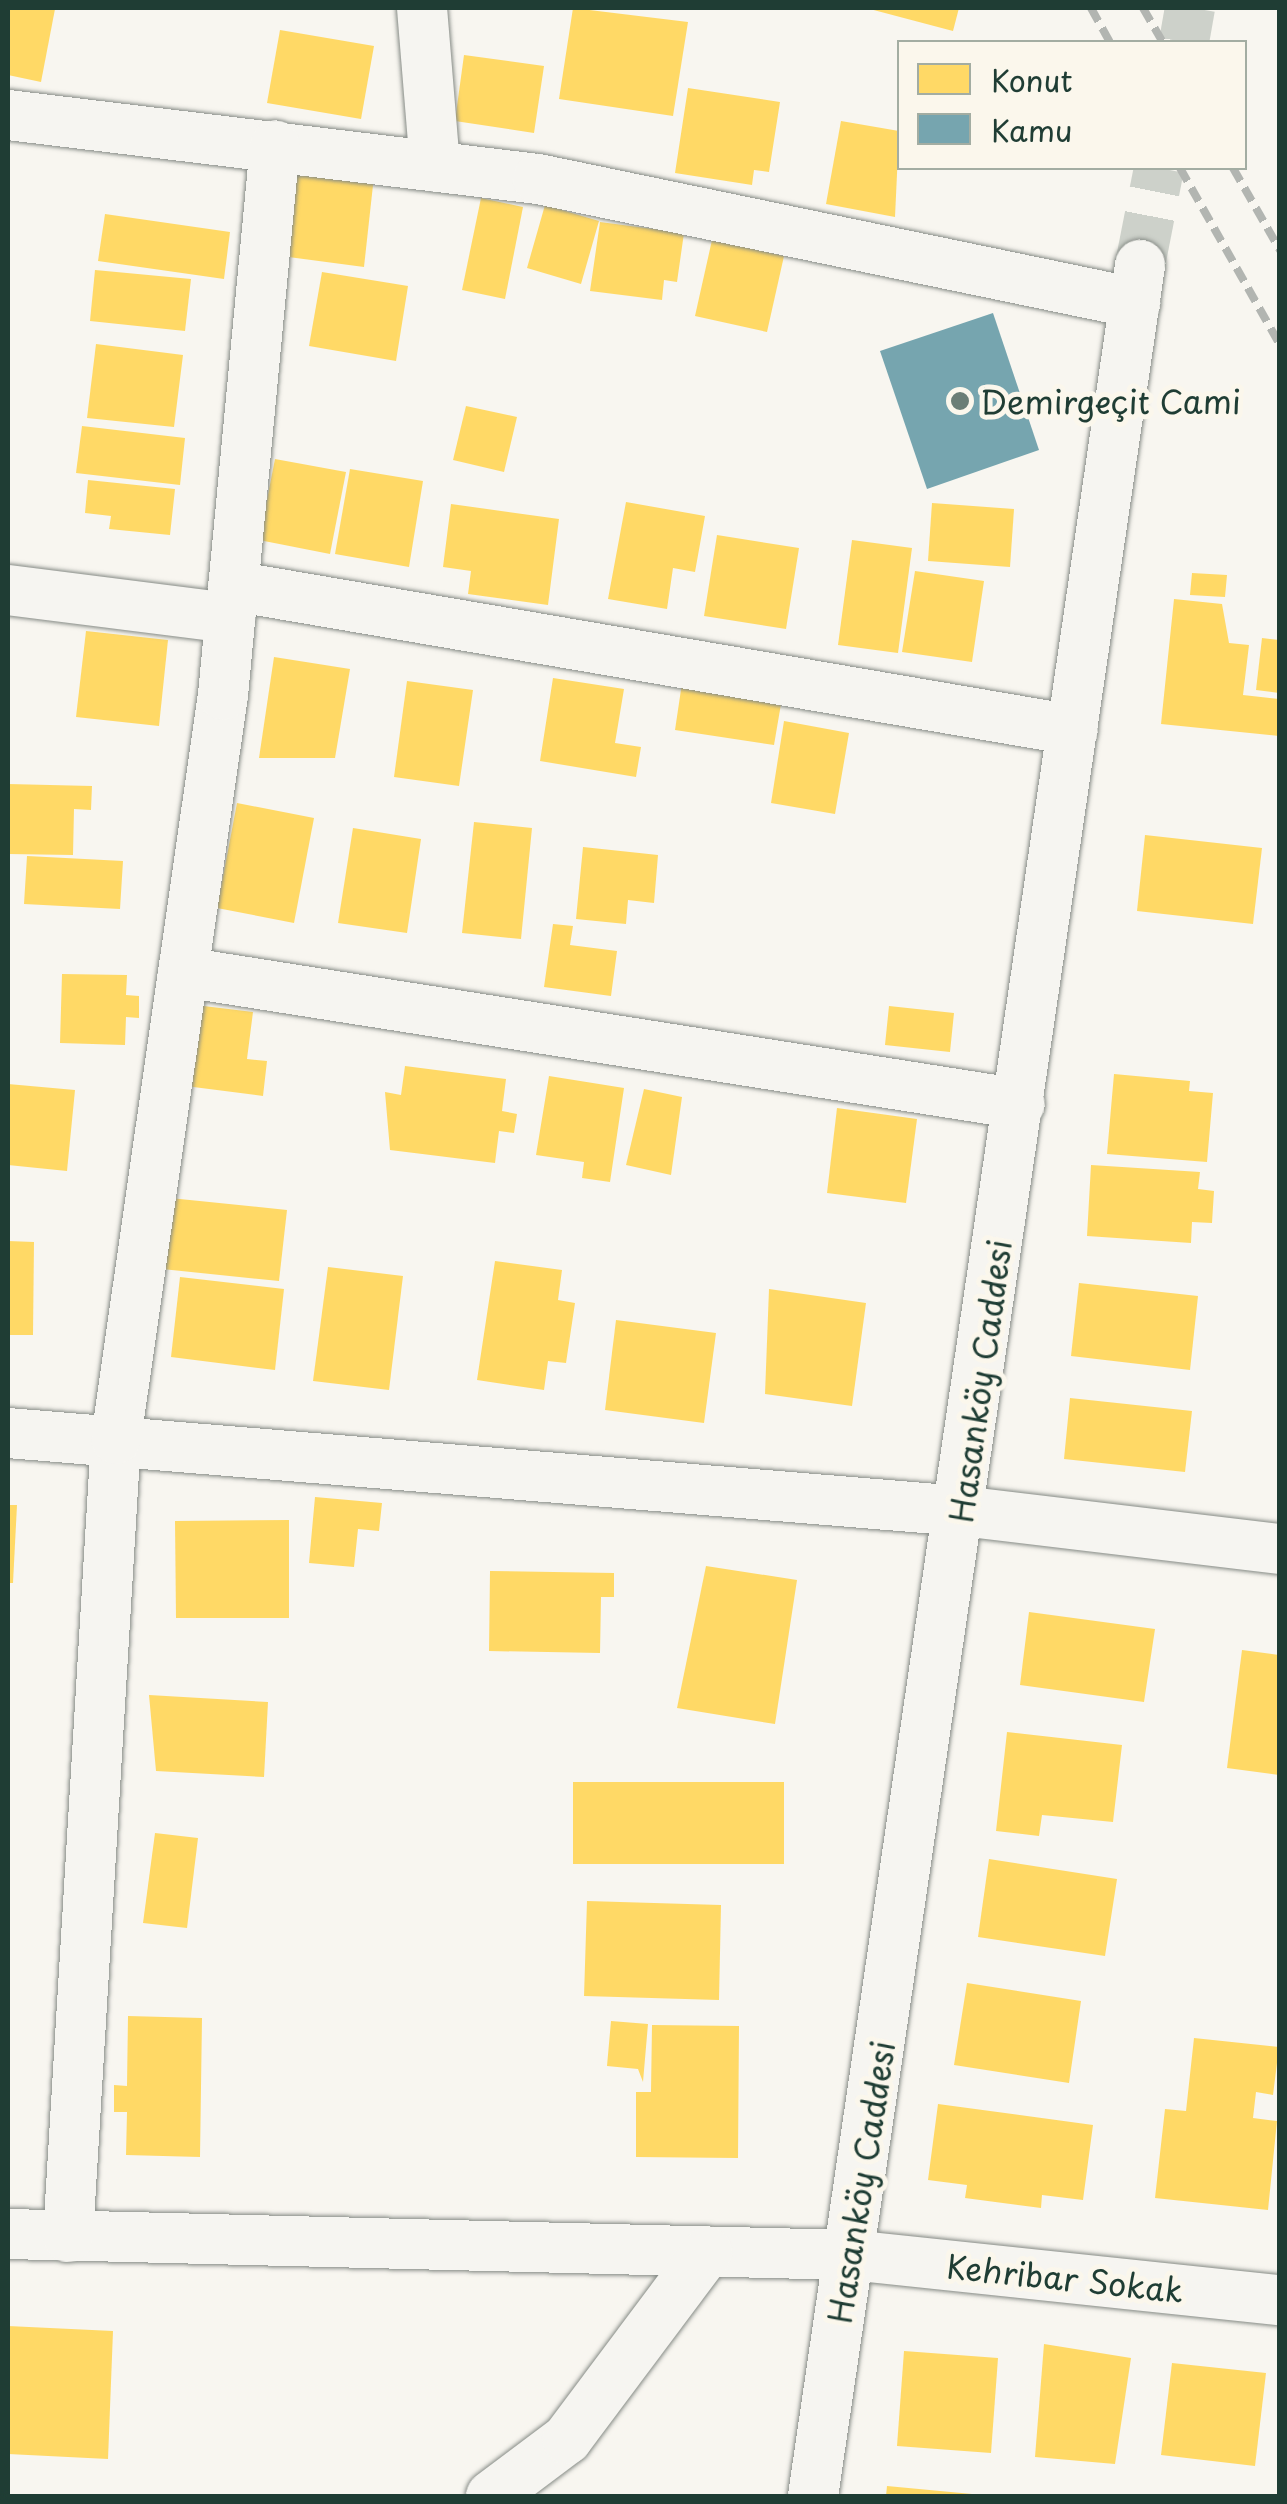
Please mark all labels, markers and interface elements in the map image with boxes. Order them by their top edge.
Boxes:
legend [897,40,1247,170]
text: Konut [991,57,1073,102]
text: Kamu [991,107,1072,152]
place label: Demirgeçit Cami [980,382,1242,420]
marker: Demirgeçit Cami [949,390,971,412]
street label: Hasanköy Caddesi [941,1237,1019,1525]
street label: Hasanköy Caddesi [820,2038,902,2326]
street label: Kehribar Sokak [944,2246,1186,2310]

